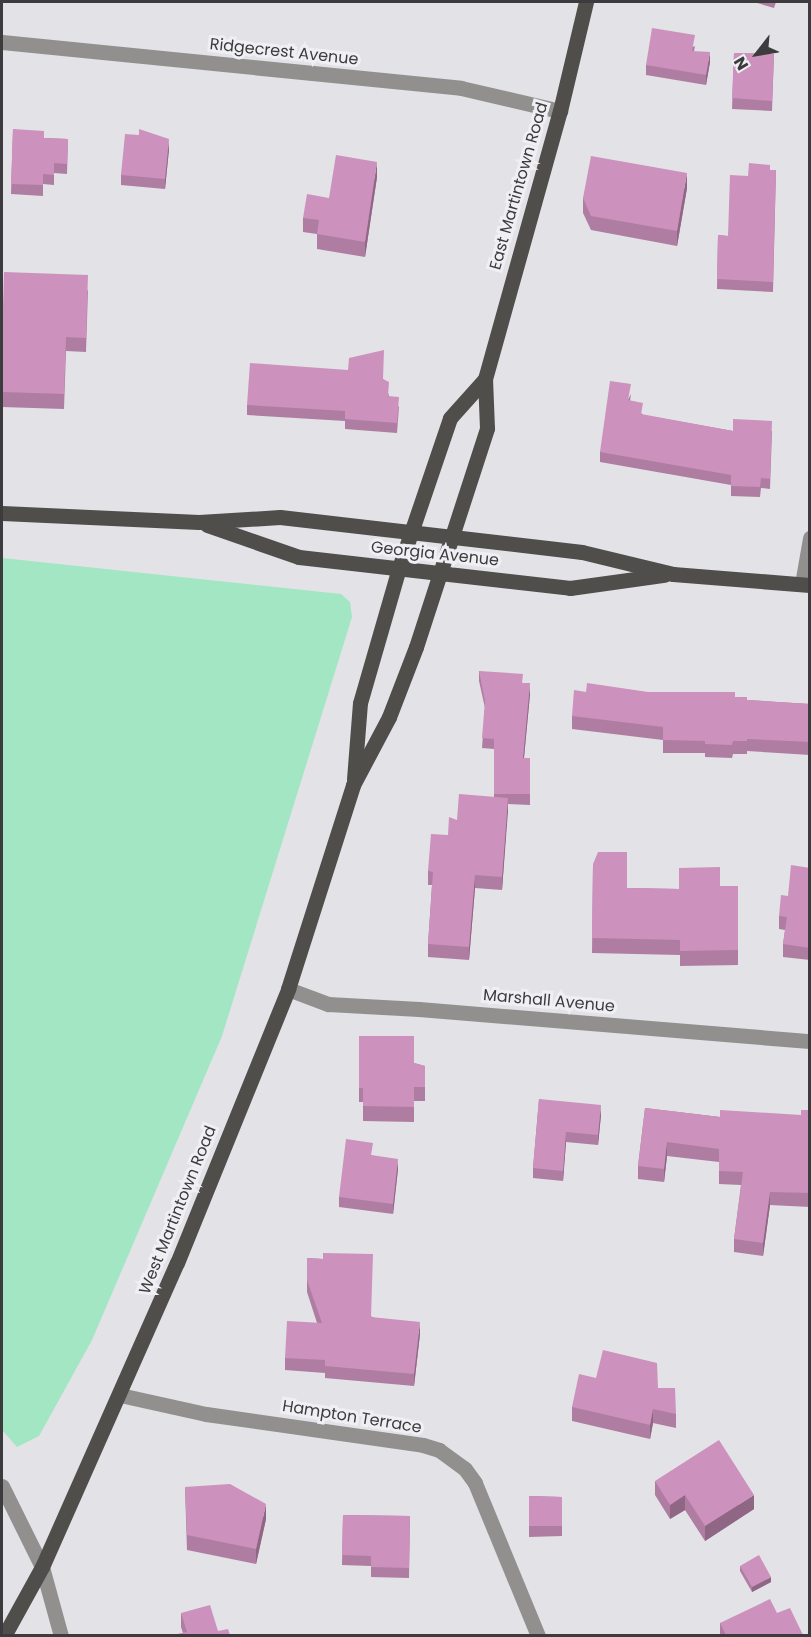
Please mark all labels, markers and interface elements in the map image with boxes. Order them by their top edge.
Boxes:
north arrow [727,24,787,84]
street label: Ridgecrest Avenue [209,35,359,69]
text: N [728,52,754,75]
street label: East Martintown Road [486,100,552,272]
street label: Georgia Avenue [370,538,500,570]
street label: Marshall Avenue [482,986,616,1016]
street label: West Martintown Road [135,1123,221,1297]
street label: Hampton Terrace [281,1397,423,1437]

